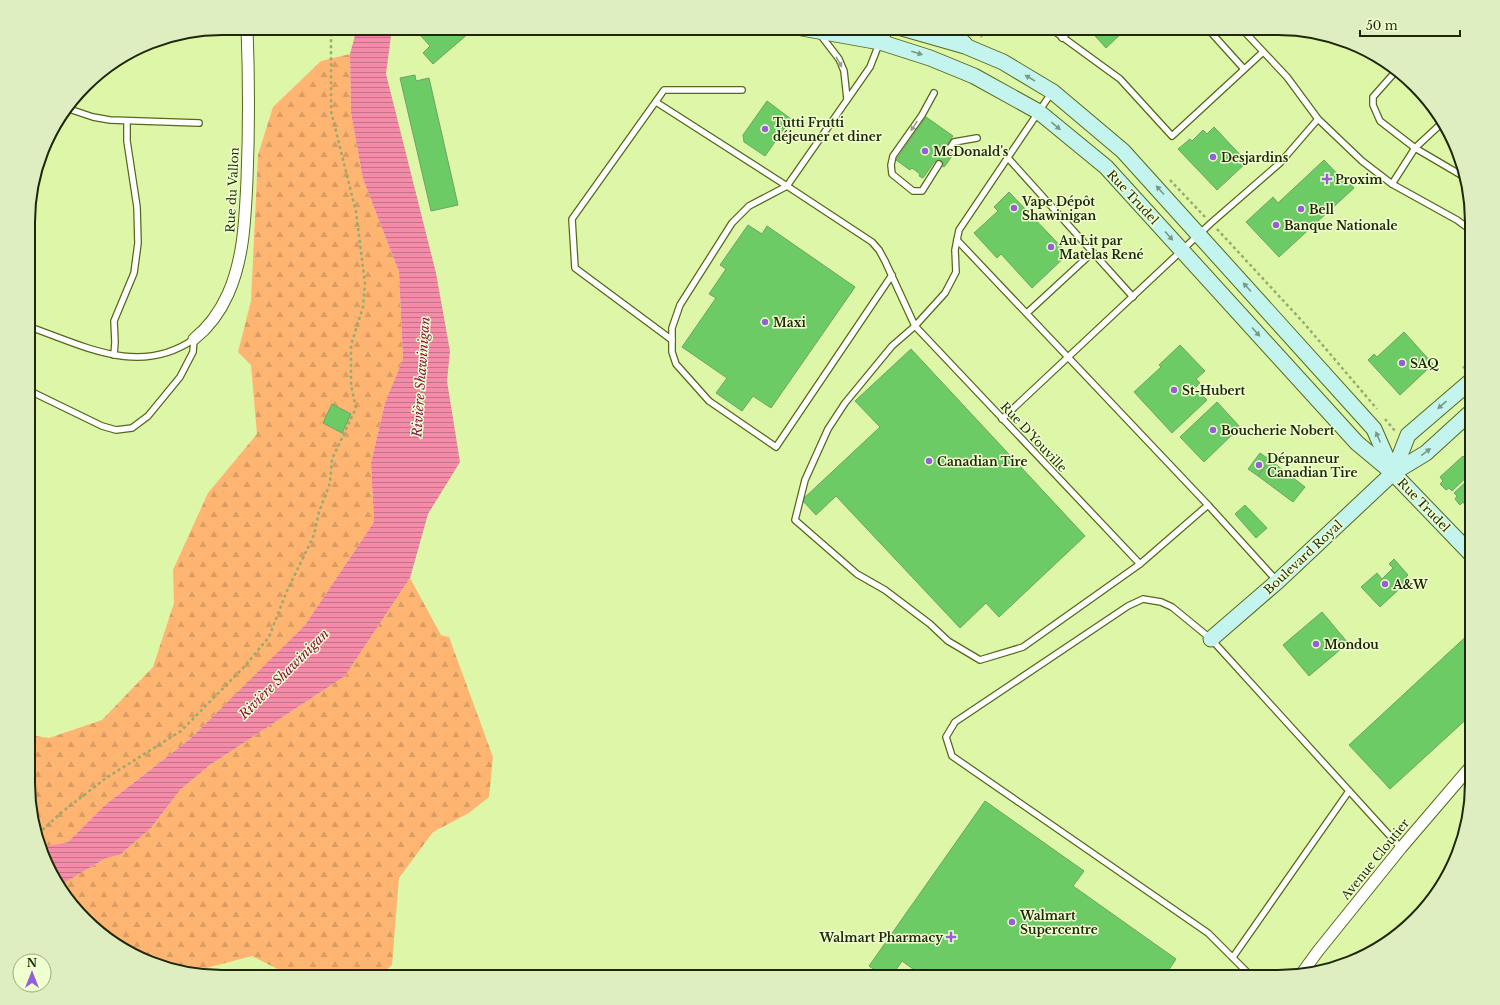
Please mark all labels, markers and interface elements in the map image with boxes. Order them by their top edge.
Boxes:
scale bar [1360,12,1460,38]
text: 50 m [1366,18,1398,33]
one-way arrow [911,51,923,57]
one-way arrow [836,56,843,68]
one-way arrow [1024,75,1036,82]
place label: Tutti Frutti déjeuner et diner [773,115,882,144]
one-way arrow [910,121,918,131]
one-way arrow [1051,122,1061,131]
marker: Tutti Frutti déjeuner et diner [760,124,770,134]
place label: McDonald's [933,144,1009,159]
marker: McDonald's [920,146,930,156]
street label: Rue du Vallon [222,147,242,233]
place label: Desjardins [1221,150,1289,165]
marker: Desjardins [1208,152,1218,162]
street label: Rue Trudel [1104,167,1162,227]
place label: Proxim [1335,172,1383,187]
marker: Proxim [1322,174,1332,184]
one-way arrow [1155,185,1164,195]
place label: Vape Dépôt Shawinigan [1021,194,1096,223]
place label: Bell [1309,202,1335,217]
marker: Vape Dépôt Shawinigan [1009,203,1019,213]
marker: Bell [1296,204,1306,214]
place label: Banque Nationale [1284,218,1397,233]
marker: Banque Nationale [1271,220,1281,230]
one-way arrow [1164,231,1174,241]
place label: Au Lit par Matelas René [1058,233,1144,262]
marker: Au Lit par Matelas René [1046,242,1056,252]
one-way arrow [1242,281,1251,292]
place label: Maxi [773,315,806,330]
water label: Rivière Shawinigan [408,316,434,439]
marker: Maxi [760,317,770,327]
one-way arrow [1252,327,1261,338]
place label: SAQ [1410,356,1439,371]
marker: SAQ [1397,358,1407,368]
place label: St-Hubert [1182,383,1245,398]
marker: St-Hubert [1169,385,1179,395]
street label: Rue D'Youville [998,399,1070,475]
one-way arrow [1437,401,1447,410]
place label: Boucherie Nobert [1221,423,1335,438]
marker: Boucherie Nobert [1208,425,1218,435]
one-way arrow [1375,432,1381,443]
one-way arrow [1421,448,1432,457]
place label: Dépanneur Canadian Tire [1267,451,1358,480]
place label: Canadian Tire [937,454,1028,469]
marker: Canadian Tire [924,456,934,466]
marker: Dépanneur Canadian Tire [1254,460,1264,470]
street label: Rue Trudel [1395,475,1453,535]
street label: Boulevard Royal [1261,517,1345,597]
place label: A&W [1392,577,1428,592]
marker: A&W [1380,579,1390,589]
water label: Rivière Shawinigan [235,625,333,723]
place label: Mondou [1324,637,1379,652]
marker: Mondou [1311,639,1321,649]
street label: Avenue Cloutier [1337,815,1412,903]
place label: Walmart Supercentre [1019,908,1098,937]
marker: Walmart Supercentre [1007,917,1017,927]
place label: Walmart Pharmacy [819,930,943,945]
marker: Walmart Pharmacy [946,932,956,942]
north arrow [12,953,52,993]
text: N [27,956,38,970]

